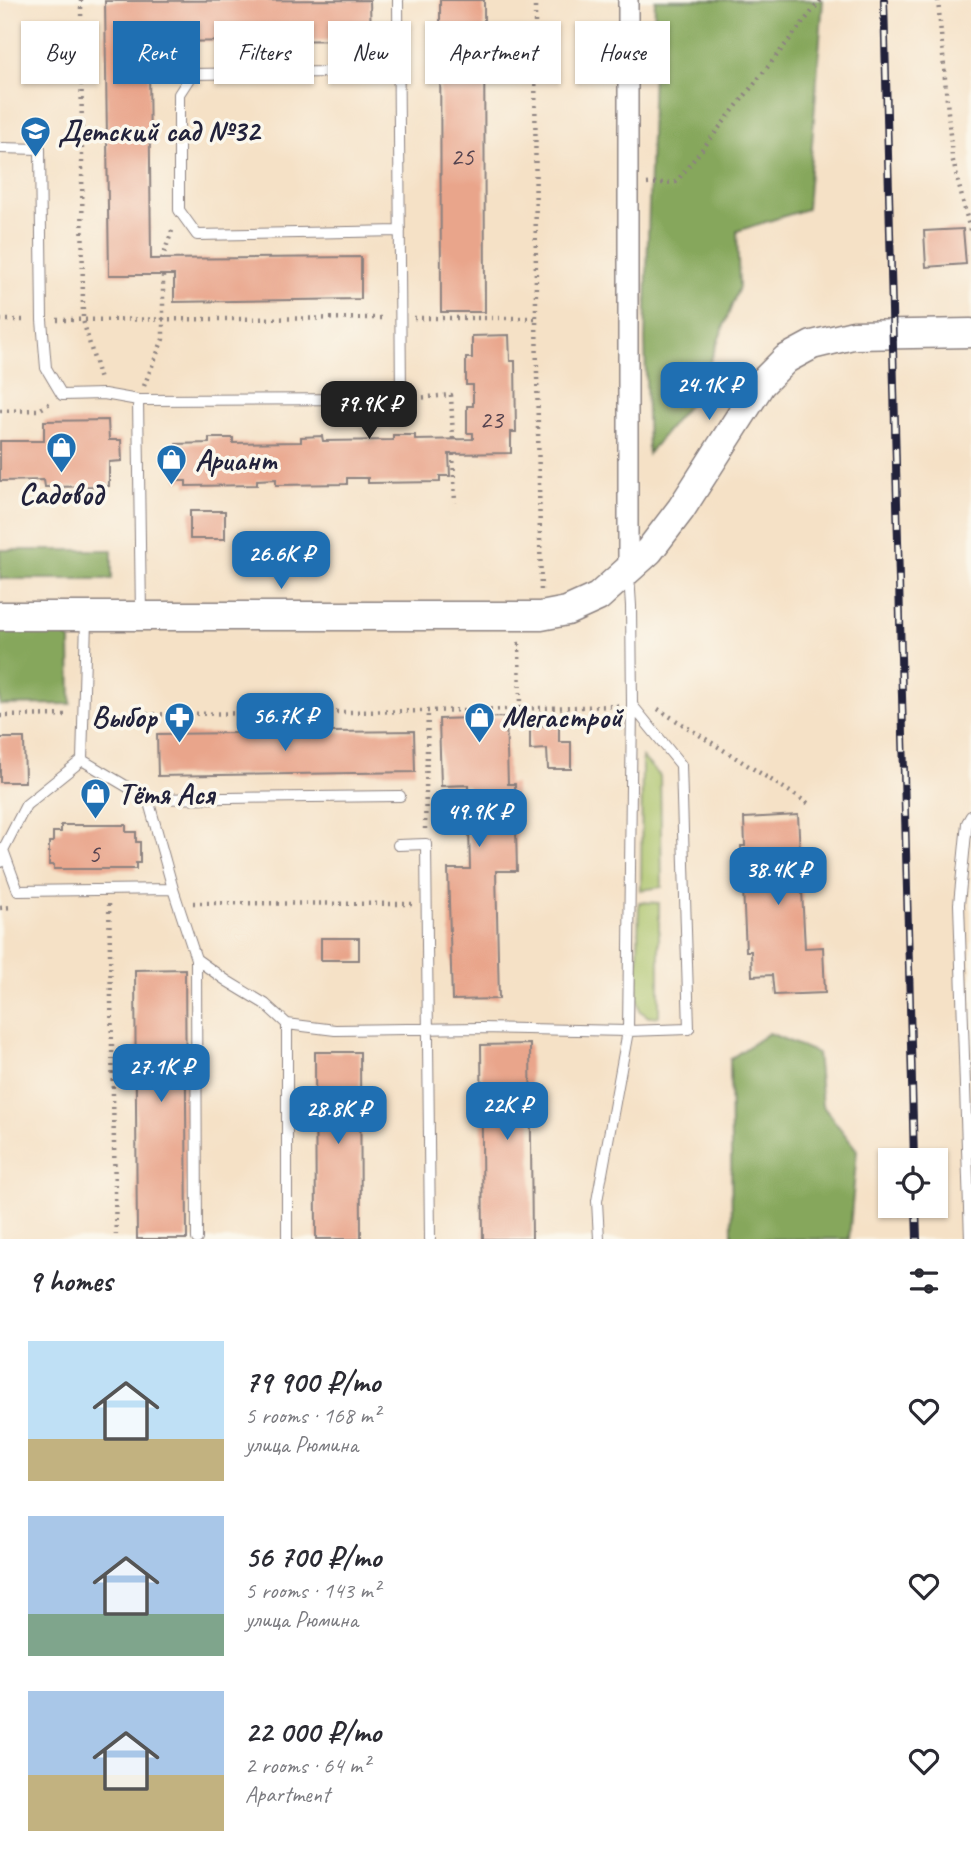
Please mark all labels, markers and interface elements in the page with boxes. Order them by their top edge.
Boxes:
chip: Buy [21,21,99,84]
chip: Rent [113,21,200,84]
chip: Filters [214,21,314,84]
chip: New [328,21,411,84]
chip: Apartment [425,21,561,84]
chip: House [575,21,670,84]
place label: Детский сад №32 [58,112,262,150]
school or university icon: Детский сад №32 [18,114,52,158]
house number: 25 [450,140,475,173]
pin: 24.1K ₽ [644,362,774,422]
text: 24.1K ₽ [677,370,741,399]
pin: 79.9K ₽ [304,382,434,441]
text: 79.9K ₽ [337,389,401,418]
house number: 23 [479,403,505,436]
shop icon: Садовод [44,431,78,475]
place label: Ариант [195,441,278,479]
shop icon: Ариант [155,443,189,487]
place label: Садовод [19,475,106,513]
pin: 26.6K ₽ [216,532,346,591]
text: 26.6K ₽ [248,539,314,568]
pin: 56.7K ₽ [220,694,350,753]
place label: Выбор [91,698,158,736]
place label: Мегастрой [502,698,624,736]
pharmacy icon: Выбор [163,700,197,744]
shop icon: Мегастрой [462,700,496,744]
text: 56.7K ₽ [253,701,317,730]
place label: Тётя Ася [118,775,217,813]
shop icon: Тётя Ася [78,777,112,821]
pin: 49.9K ₽ [414,790,544,849]
text: 49.9K ₽ [447,797,511,826]
house number: 5 [88,837,101,870]
pin: 38.4K ₽ [713,848,843,907]
text: 38.4K ₽ [746,855,810,884]
pin: 27.1K ₽ [96,1044,226,1104]
text: 27.1K ₽ [129,1052,193,1081]
pin: 22K ₽ [458,1082,556,1142]
pin: 28.8K ₽ [273,1086,403,1146]
text: 22K ₽ [482,1090,532,1119]
text: 28.8K ₽ [306,1094,370,1123]
map controls [878,1148,948,1218]
button: locate [878,1148,948,1218]
text: 9 homes [28,1262,112,1300]
icon: filters [905,1262,943,1300]
text: 79 900 ₽/mo [245,1363,380,1401]
icon: home [84,1369,168,1453]
icon: heart [905,1392,943,1430]
text: 5 rooms · 168 m² [245,1401,380,1430]
text: улица Рюмина [245,1430,358,1459]
text: 56 700 ₽/mo [245,1538,381,1576]
icon: home [84,1544,168,1628]
icon: heart [905,1567,943,1605]
text: 5 rooms · 143 m² [245,1576,380,1605]
text: улица Рюмина [245,1605,358,1634]
text: 22 000 ₽/mo [245,1713,381,1751]
icon: home [84,1719,168,1803]
icon: heart [905,1742,943,1780]
text: 2 rooms · 64 m² [245,1751,369,1780]
text: Apartment [245,1780,330,1809]

